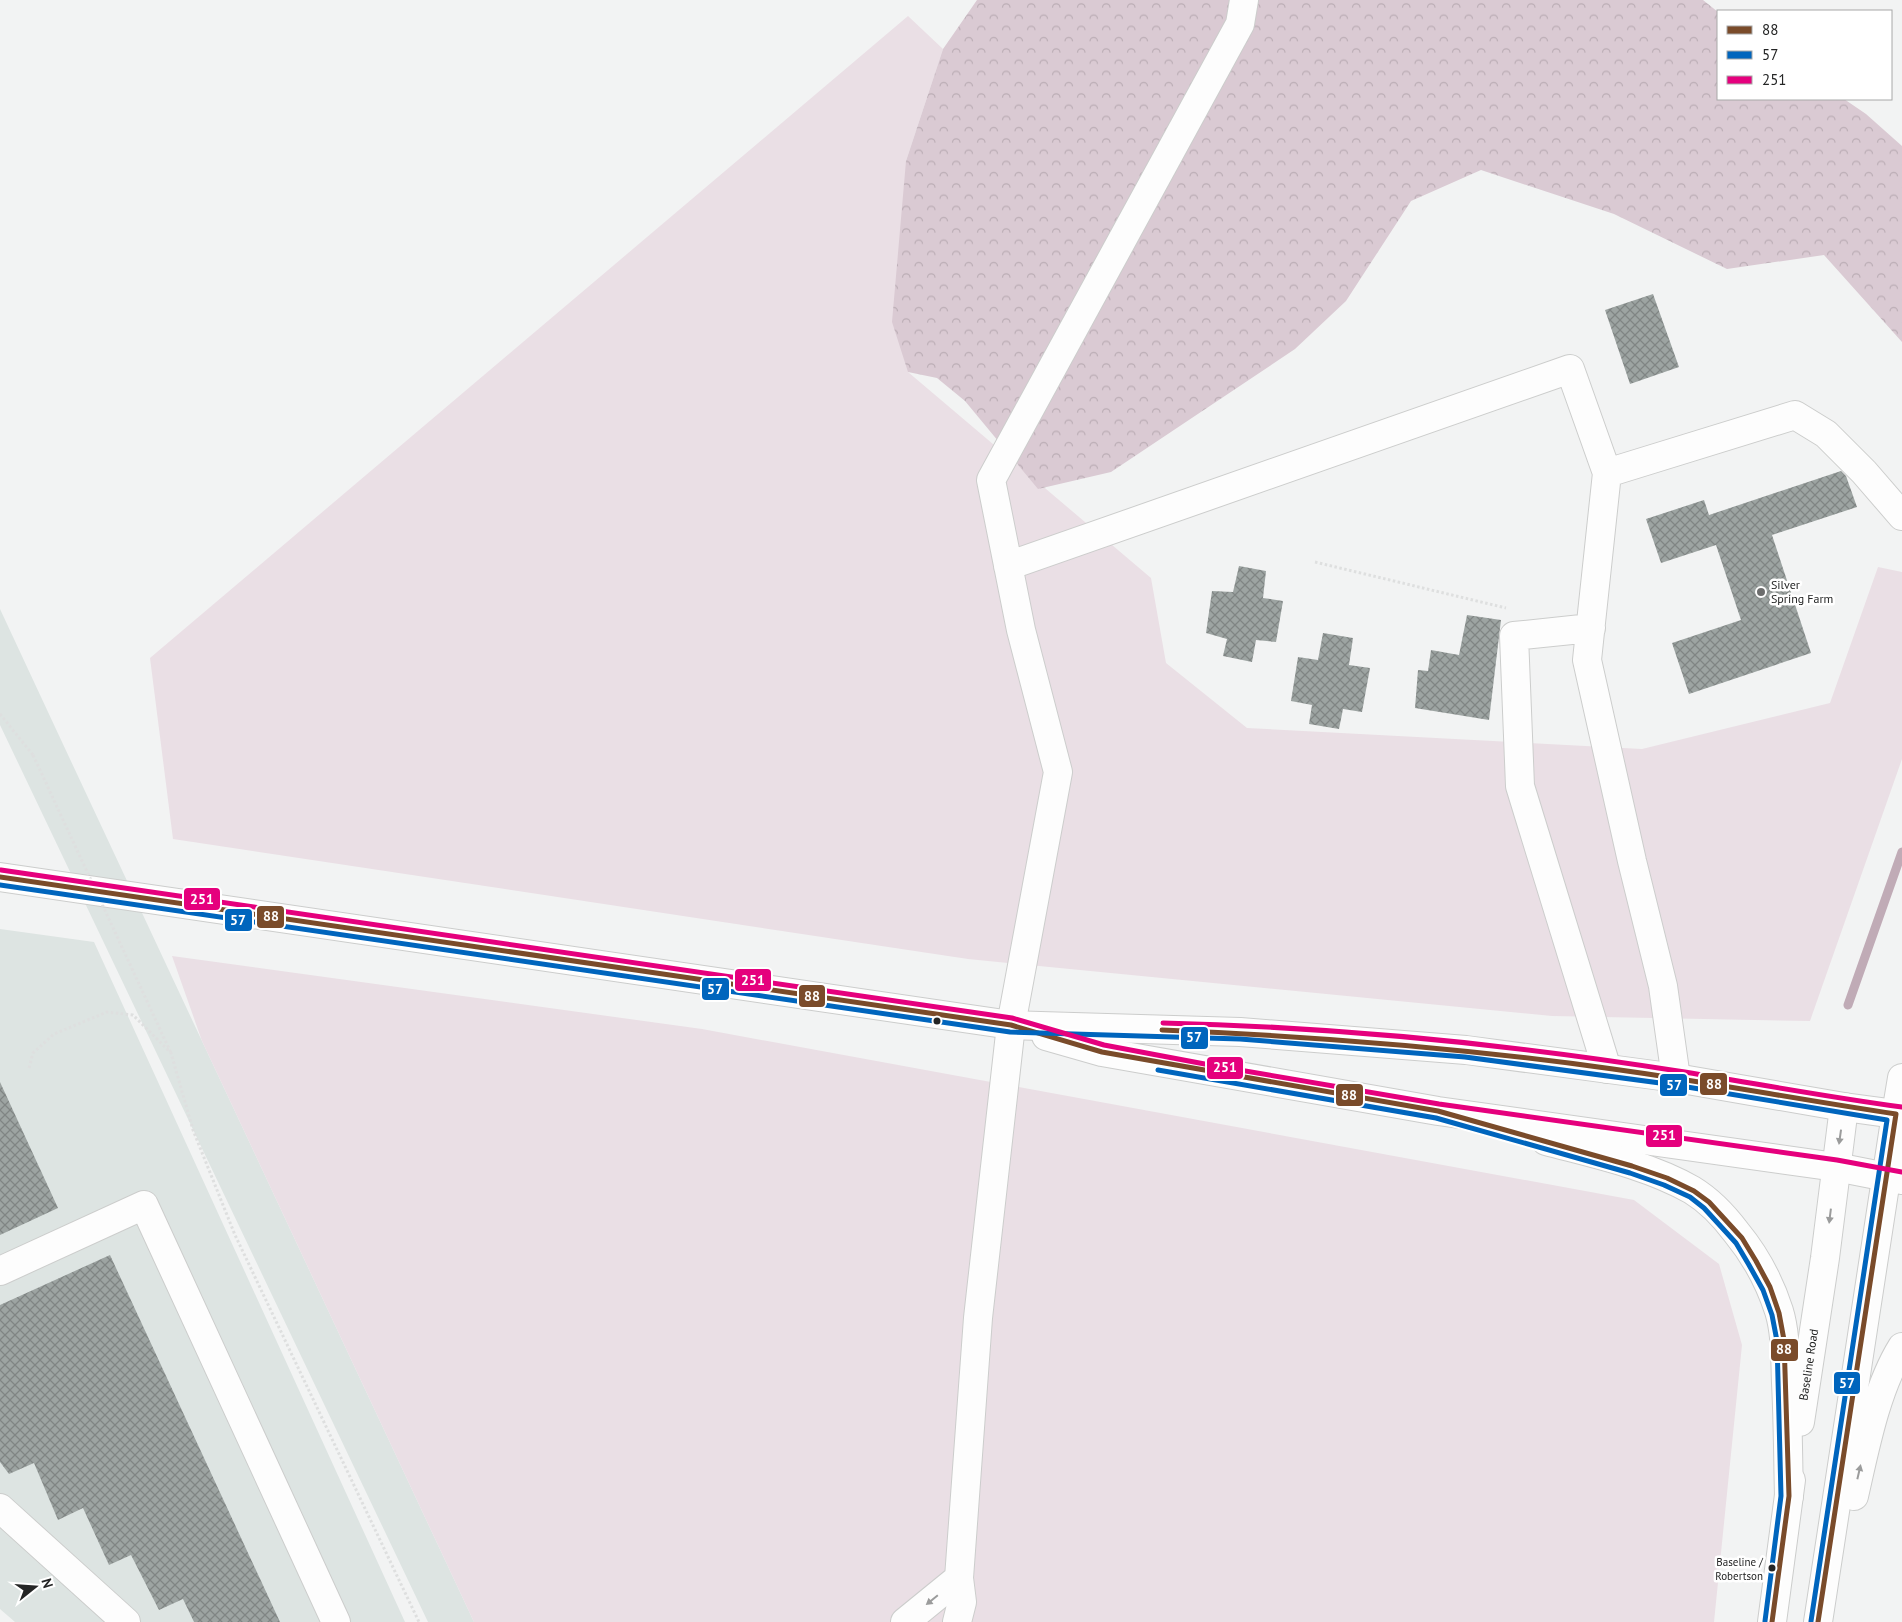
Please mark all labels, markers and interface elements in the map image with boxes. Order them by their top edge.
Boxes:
legend [1717,10,1892,100]
text: 88 [1762,20,1778,39]
text: 57 [1762,45,1778,64]
text: 251 [1762,70,1787,89]
place label: Silver Spring Farm [1771,577,1833,606]
marker: Silver Spring Farm [1755,586,1767,598]
line badge: 251 [183,887,221,911]
text: 251 [190,890,214,908]
line badge: 88 [256,905,285,929]
text: 88 [263,907,279,925]
line badge: 57 [224,908,253,932]
text: 57 [230,911,246,929]
line badge: 251 [734,968,772,992]
text: 251 [741,971,765,989]
line badge: 57 [701,977,730,1001]
text: 57 [707,980,723,998]
line badge: 88 [798,984,826,1008]
text: 88 [804,987,820,1005]
unlabelled marker [932,1016,942,1026]
line badge: 57 [1180,1026,1209,1050]
text: 57 [1186,1028,1202,1046]
line badge: 251 [1206,1056,1244,1080]
text: 251 [1213,1058,1237,1076]
line badge: 88 [1699,1072,1728,1096]
line badge: 57 [1659,1073,1688,1097]
text: 88 [1706,1075,1722,1093]
text: 57 [1666,1076,1682,1094]
line badge: 88 [1335,1083,1364,1107]
text: 88 [1341,1086,1357,1104]
line badge: 251 [1645,1124,1683,1148]
text: 251 [1652,1126,1676,1144]
one-way arrow [1836,1130,1844,1146]
one-way arrow [1826,1208,1834,1224]
street label: Baseline Road [1795,1328,1821,1401]
line badge: 88 [1770,1338,1799,1362]
text: 88 [1776,1340,1792,1358]
line badge: 57 [1833,1371,1861,1395]
text: 57 [1839,1374,1855,1392]
one-way arrow [1855,1465,1863,1480]
place label: Baseline / Robertson [1715,1555,1764,1583]
north arrow [10,1562,60,1612]
marker: Baseline / Robertson [1767,1563,1777,1573]
text: N [37,1576,57,1590]
one-way arrow [926,1595,939,1606]

